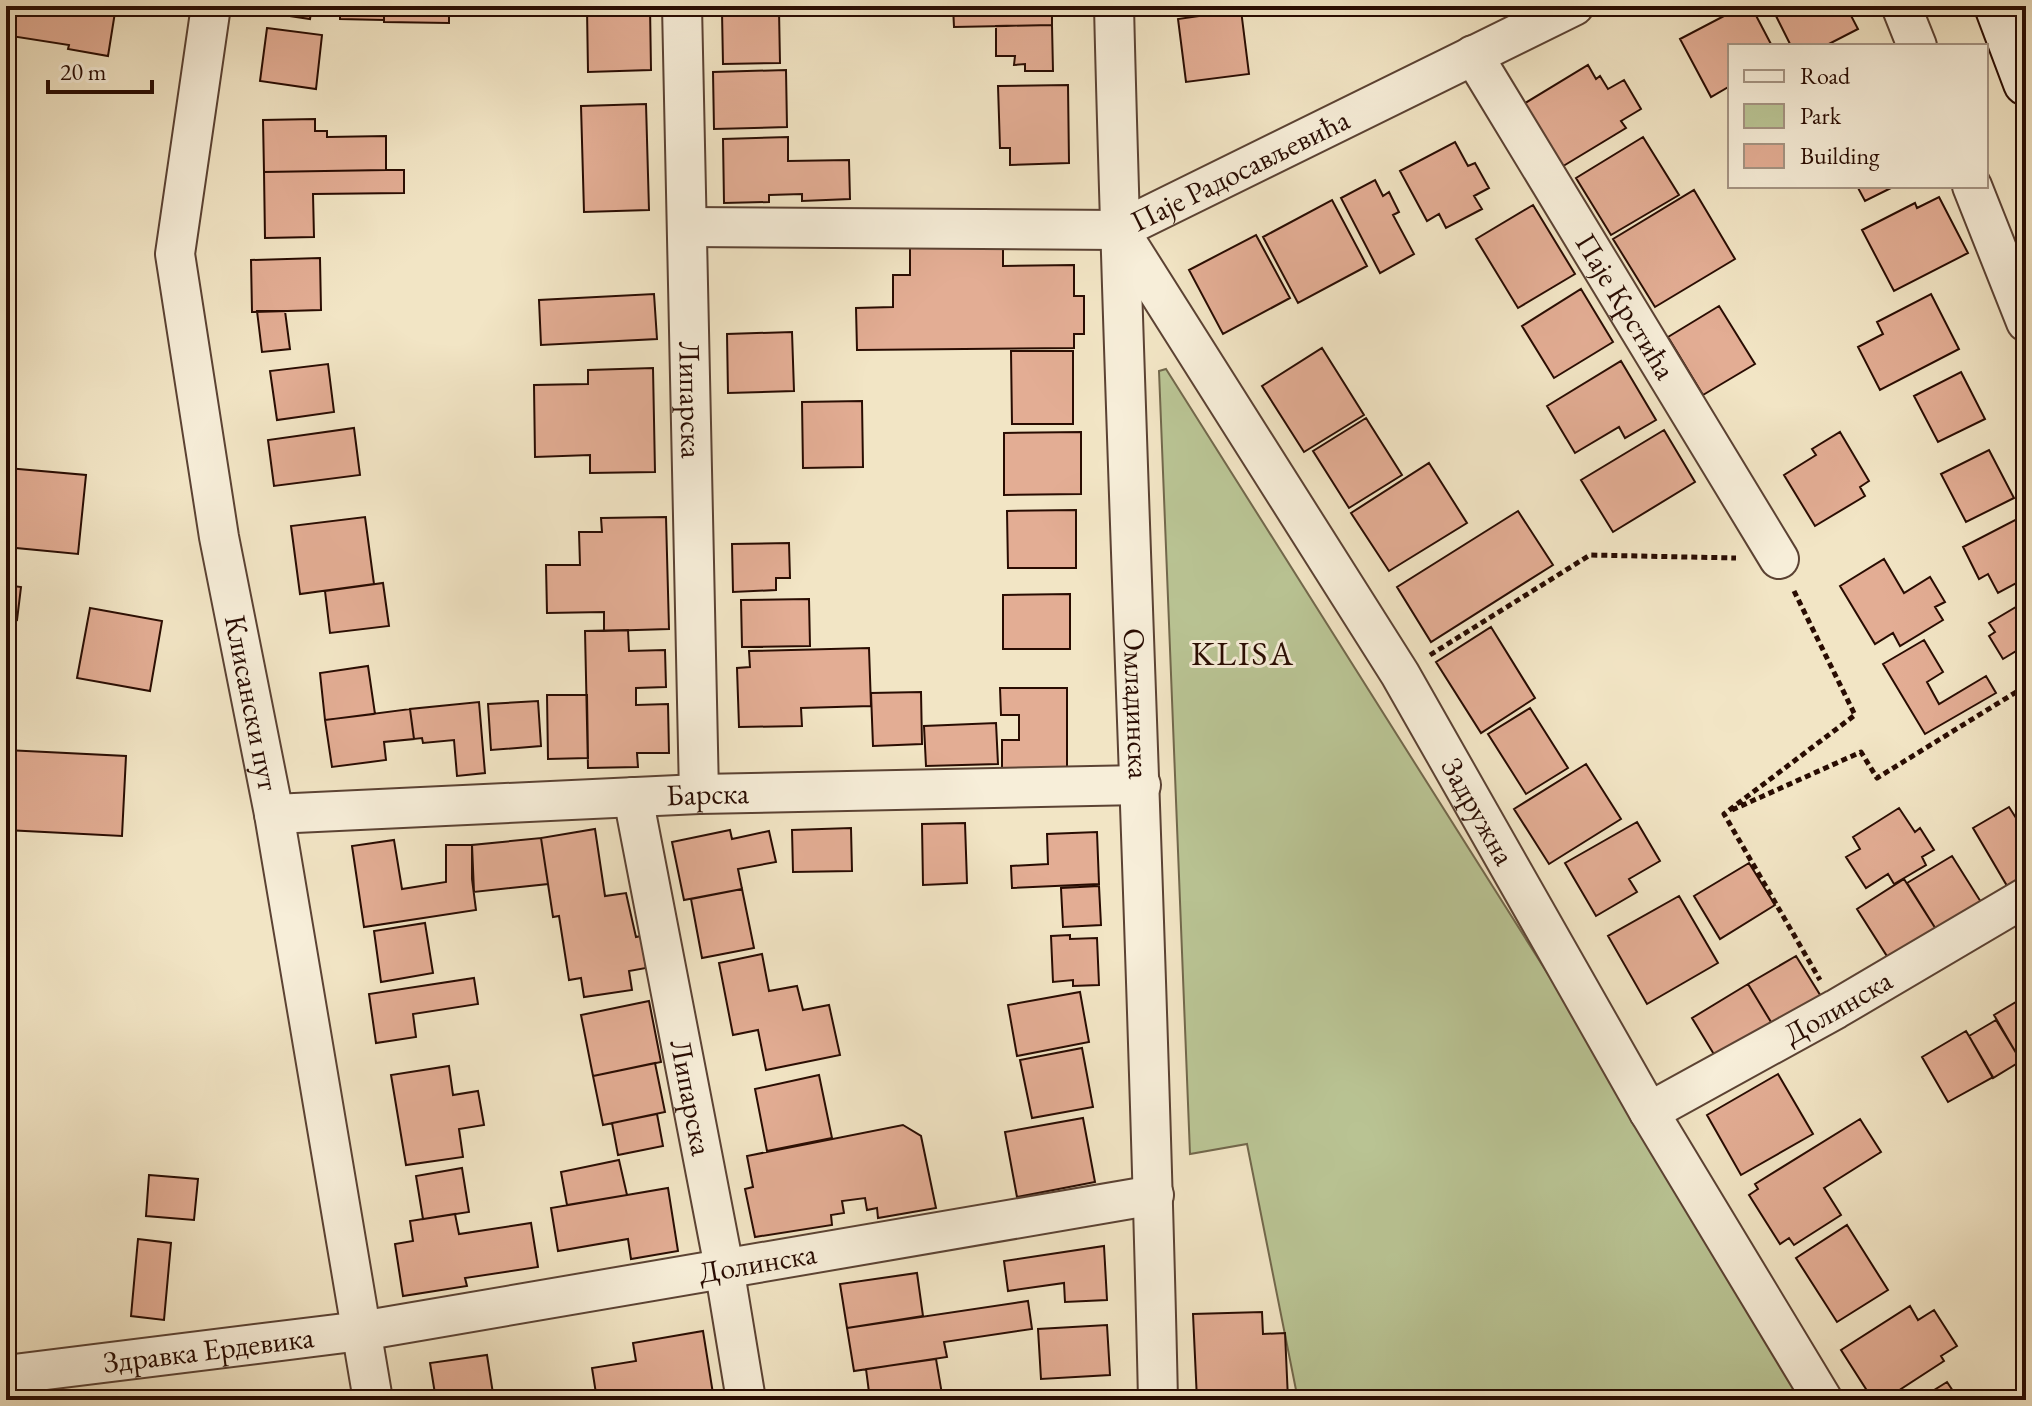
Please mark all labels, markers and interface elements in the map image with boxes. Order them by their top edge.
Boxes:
scale bar [48,44,152,94]
legend [1728,44,1988,188]
text: 20 m [60,56,107,87]
text: Road [1800,60,1851,91]
street label: Паје Радосављевића [1124,100,1356,240]
text: Park [1800,100,1842,131]
text: Building [1800,140,1880,171]
street label: Паје Крстића [1567,226,1685,386]
street label: Липарска [670,341,712,459]
street label: Клисански пут [216,612,289,794]
street label: Омладинска [1115,628,1159,780]
district label: KLISA [1191,631,1295,675]
street label: Задружна [1433,750,1525,872]
street label: Барска [665,773,749,815]
street label: Долинска [1777,960,1899,1053]
street label: Липарска [661,1036,722,1159]
street label: Долинска [696,1233,819,1292]
street label: Здравка Ердевика [101,1317,316,1382]

